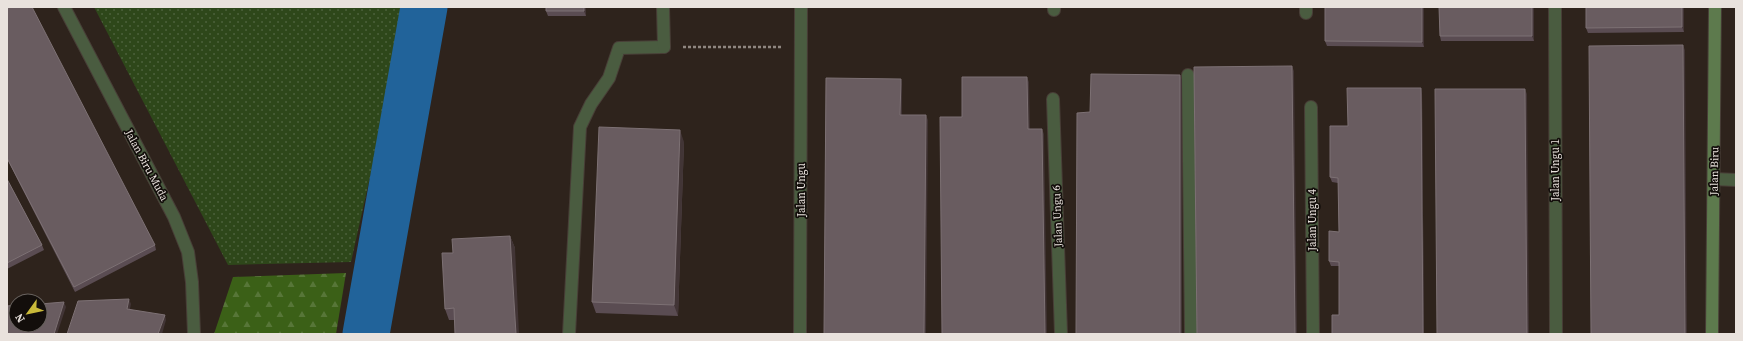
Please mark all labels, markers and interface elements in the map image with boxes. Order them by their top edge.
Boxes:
street label: Jalan Biru Muda [121,126,172,204]
street label: Jalan Ungu 1 [1548,139,1563,202]
street label: Jalan Biru [1707,146,1722,196]
street label: Jalan Ungu [794,163,809,218]
street label: Jalan Ungu 6 [1049,184,1066,248]
street label: Jalan Ungu 4 [1305,189,1320,252]
north arrow [8,293,48,333]
text: N [12,311,29,326]

